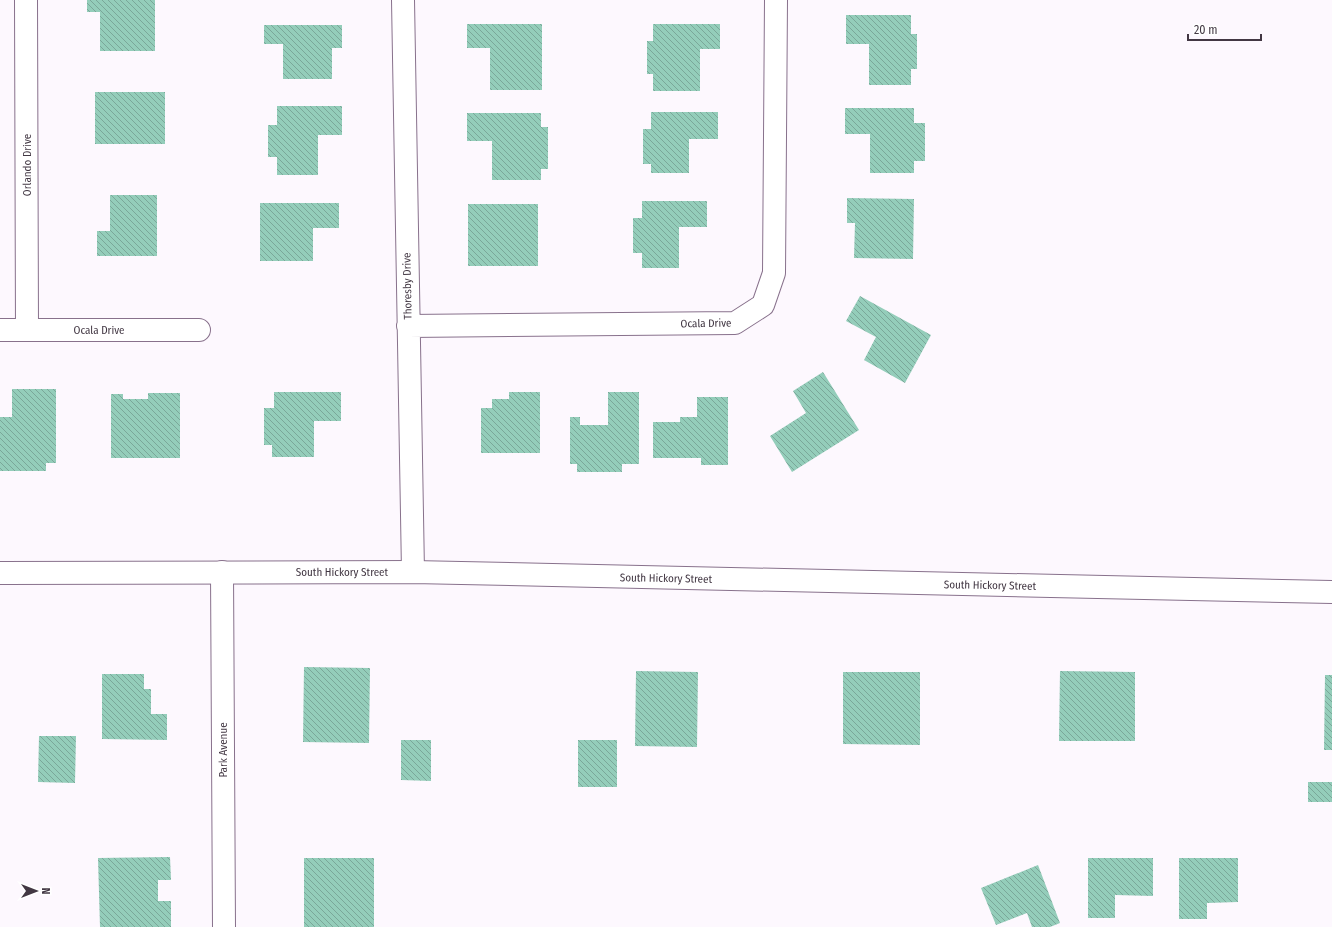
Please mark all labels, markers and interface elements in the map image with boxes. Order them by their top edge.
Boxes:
scale bar [1188,16,1261,42]
text: 20 m [1194,23,1218,37]
street label: Orlando Drive [21,134,34,196]
street label: Thoresby Drive [400,252,415,320]
street label: Ocala Drive [680,317,732,330]
street label: Ocala Drive [74,324,124,337]
street label: South Hickory Street [296,566,389,579]
street label: South Hickory Street [620,571,713,586]
street label: South Hickory Street [944,578,1037,593]
street label: Park Avenue [217,722,230,778]
north arrow [16,871,56,911]
text: N [39,888,52,894]

